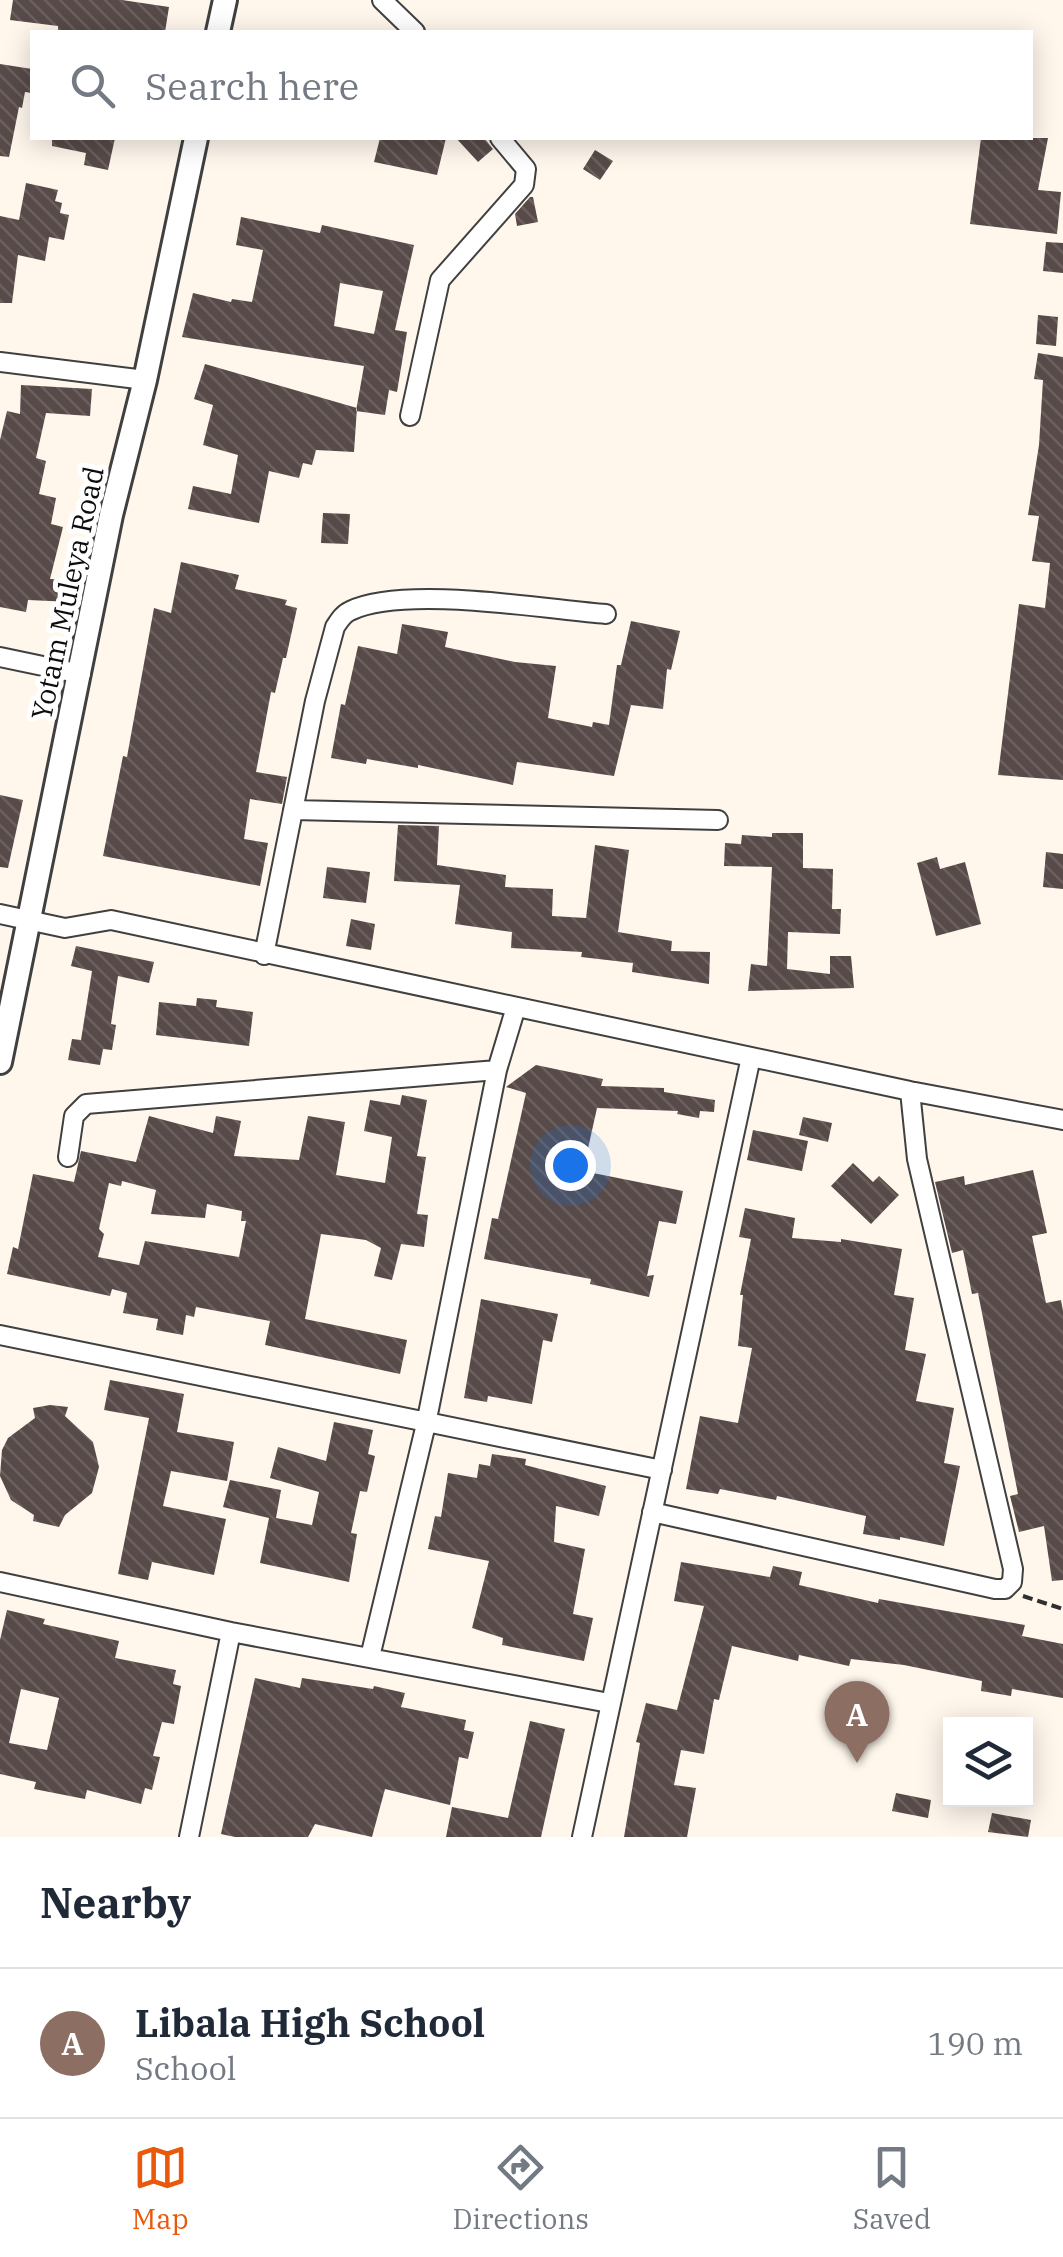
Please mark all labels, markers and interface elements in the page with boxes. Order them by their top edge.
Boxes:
search box [30,30,1033,140]
icon: search [65,58,120,113]
text: Search here [145,61,359,110]
street label: Yotam Muleya Road [22,463,112,723]
your location [545,1140,596,1191]
pin: A [824,1680,890,1763]
map controls [943,1717,1033,1807]
button: layers [943,1717,1033,1807]
text: Nearby [40,1875,191,1930]
text: Libala High School [135,1998,485,2047]
text: A [61,2022,84,2064]
text: 190 m [927,2022,1023,2064]
text: School [135,2047,236,2089]
tab: Map [132,2140,189,2237]
tab: Directions [452,2140,589,2237]
tab: Saved [853,2140,931,2237]

